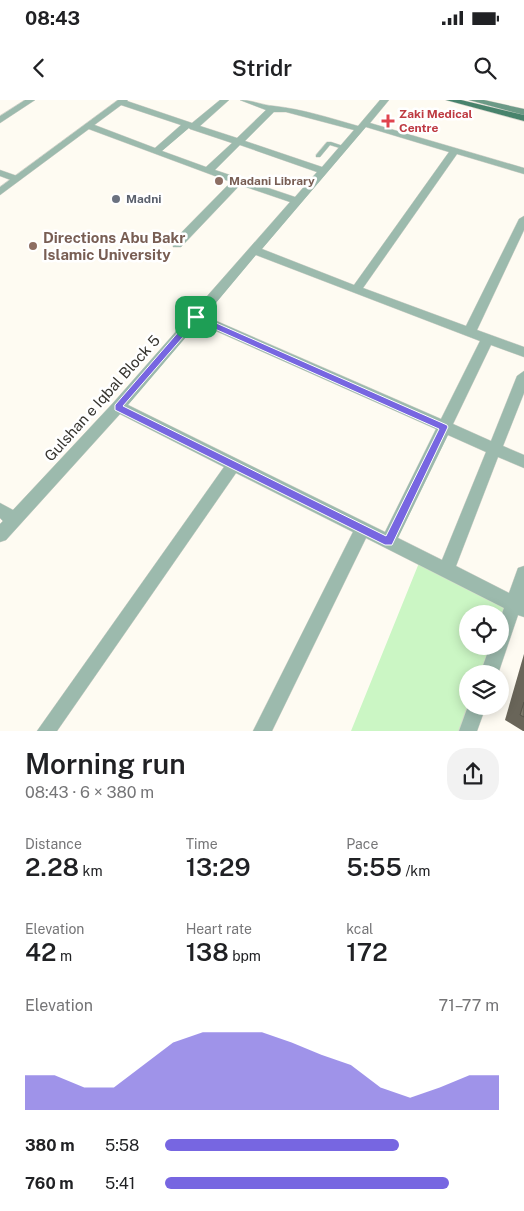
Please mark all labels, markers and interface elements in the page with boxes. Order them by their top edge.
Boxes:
text: 08:43 [25,7,80,29]
icon: back [25,54,53,82]
icon: search [471,54,499,82]
text: Stridr [232,55,292,81]
place label: Zaki Medical Centre [399,107,472,135]
marker: Zaki Medical Centre [381,114,395,128]
place label: Madani Library [229,174,315,188]
marker: Madani Library [213,175,225,187]
place label: Madni [126,192,161,206]
marker: Madni [110,193,122,205]
place label: Directions Abu Bakr Islamic University [43,229,185,263]
marker: Directions Abu Bakr Islamic University [27,240,39,252]
pin [175,296,217,338]
icon: arrive [182,303,210,331]
street label: Gulshan e Iqbal Block 5 [41,331,163,465]
map controls [459,605,509,715]
button: locate [459,605,509,655]
button: layers [459,665,509,715]
text: Morning run [25,747,186,780]
button: share [447,748,499,800]
text: 08:43 · 6 × 380 m [25,783,154,802]
text: Distance [25,836,82,852]
text: Time [186,836,218,852]
text: Pace [346,836,378,852]
text: 2.28 [25,852,79,882]
text: 13:29 [186,852,251,882]
text: 5:55 [346,852,402,882]
text: km [79,863,103,879]
text: /km [402,863,430,879]
text: Elevation [25,921,84,937]
text: Heart rate [186,921,252,937]
text: kcal [346,921,373,937]
text: 42 [25,937,57,967]
text: 138 [186,937,229,967]
text: 172 [346,937,388,967]
text: m [57,948,72,964]
text: bpm [229,948,261,964]
text: Elevation [25,996,93,1015]
text: 71–77 m [438,996,499,1015]
text: 380 m [25,1136,75,1155]
text: 5:58 [105,1136,139,1155]
text: 760 m [25,1174,74,1193]
text: 5:41 [105,1174,135,1193]

